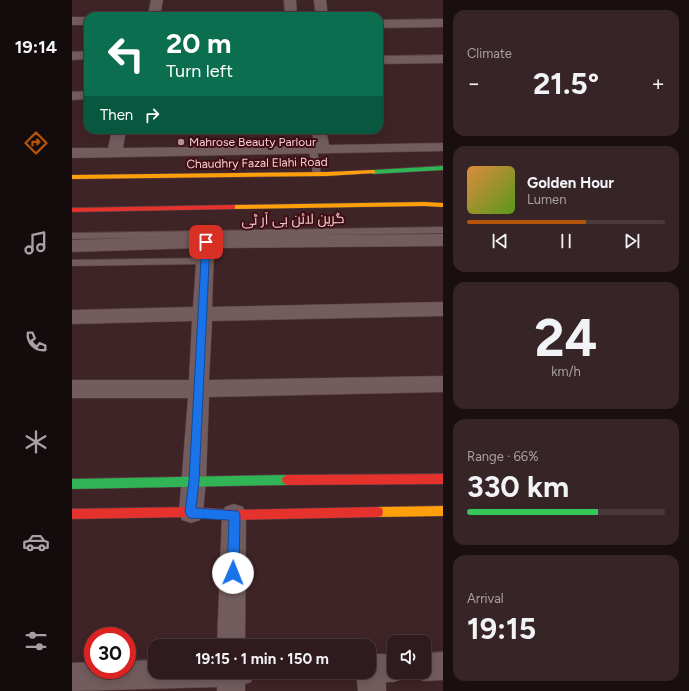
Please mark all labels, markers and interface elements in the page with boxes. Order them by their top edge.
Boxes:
text: 20 m [166,26,231,60]
icon: left [100,28,152,80]
text: 19:14 [15,36,57,58]
text: Climate [467,46,512,61]
text: Turn left [166,60,233,82]
text: 21.5° [533,65,599,102]
text: − [467,70,481,97]
text: + [651,70,665,97]
icon: right [141,104,163,126]
text: Then [100,106,133,124]
icon: directions [22,129,50,157]
place label: Mahrose Beauty Parlour [189,135,316,149]
marker: Mahrose Beauty Parlour [176,137,186,147]
street label: Chaudhry Fazal Elahi Road [186,155,328,171]
text: Golden Hour [527,174,614,192]
text: Lumen [527,192,566,207]
street label: گرین لائن بی آر ٹی [241,210,345,229]
pin [189,225,223,259]
icon: music [22,229,50,257]
icon: previous [489,230,511,252]
icon: pause [555,230,577,252]
icon: next [621,230,643,252]
icon: arrive [195,231,217,253]
text: 24 [534,307,598,369]
icon: phone [22,328,50,356]
text: km/h [551,364,581,379]
icon: climate [22,428,50,456]
text: Range · 66% [467,449,538,464]
text: 330 km [467,468,569,505]
icon: car [22,528,50,556]
position arrow [212,552,254,594]
text: Arrival [467,591,504,606]
text: 19:15 [467,610,536,647]
icon: filters [22,627,50,655]
speed limit sign: 30 [84,627,136,679]
map controls [387,635,431,679]
button: sound [387,635,431,679]
text: 19:15 · 1 min · 150 m [195,650,329,668]

